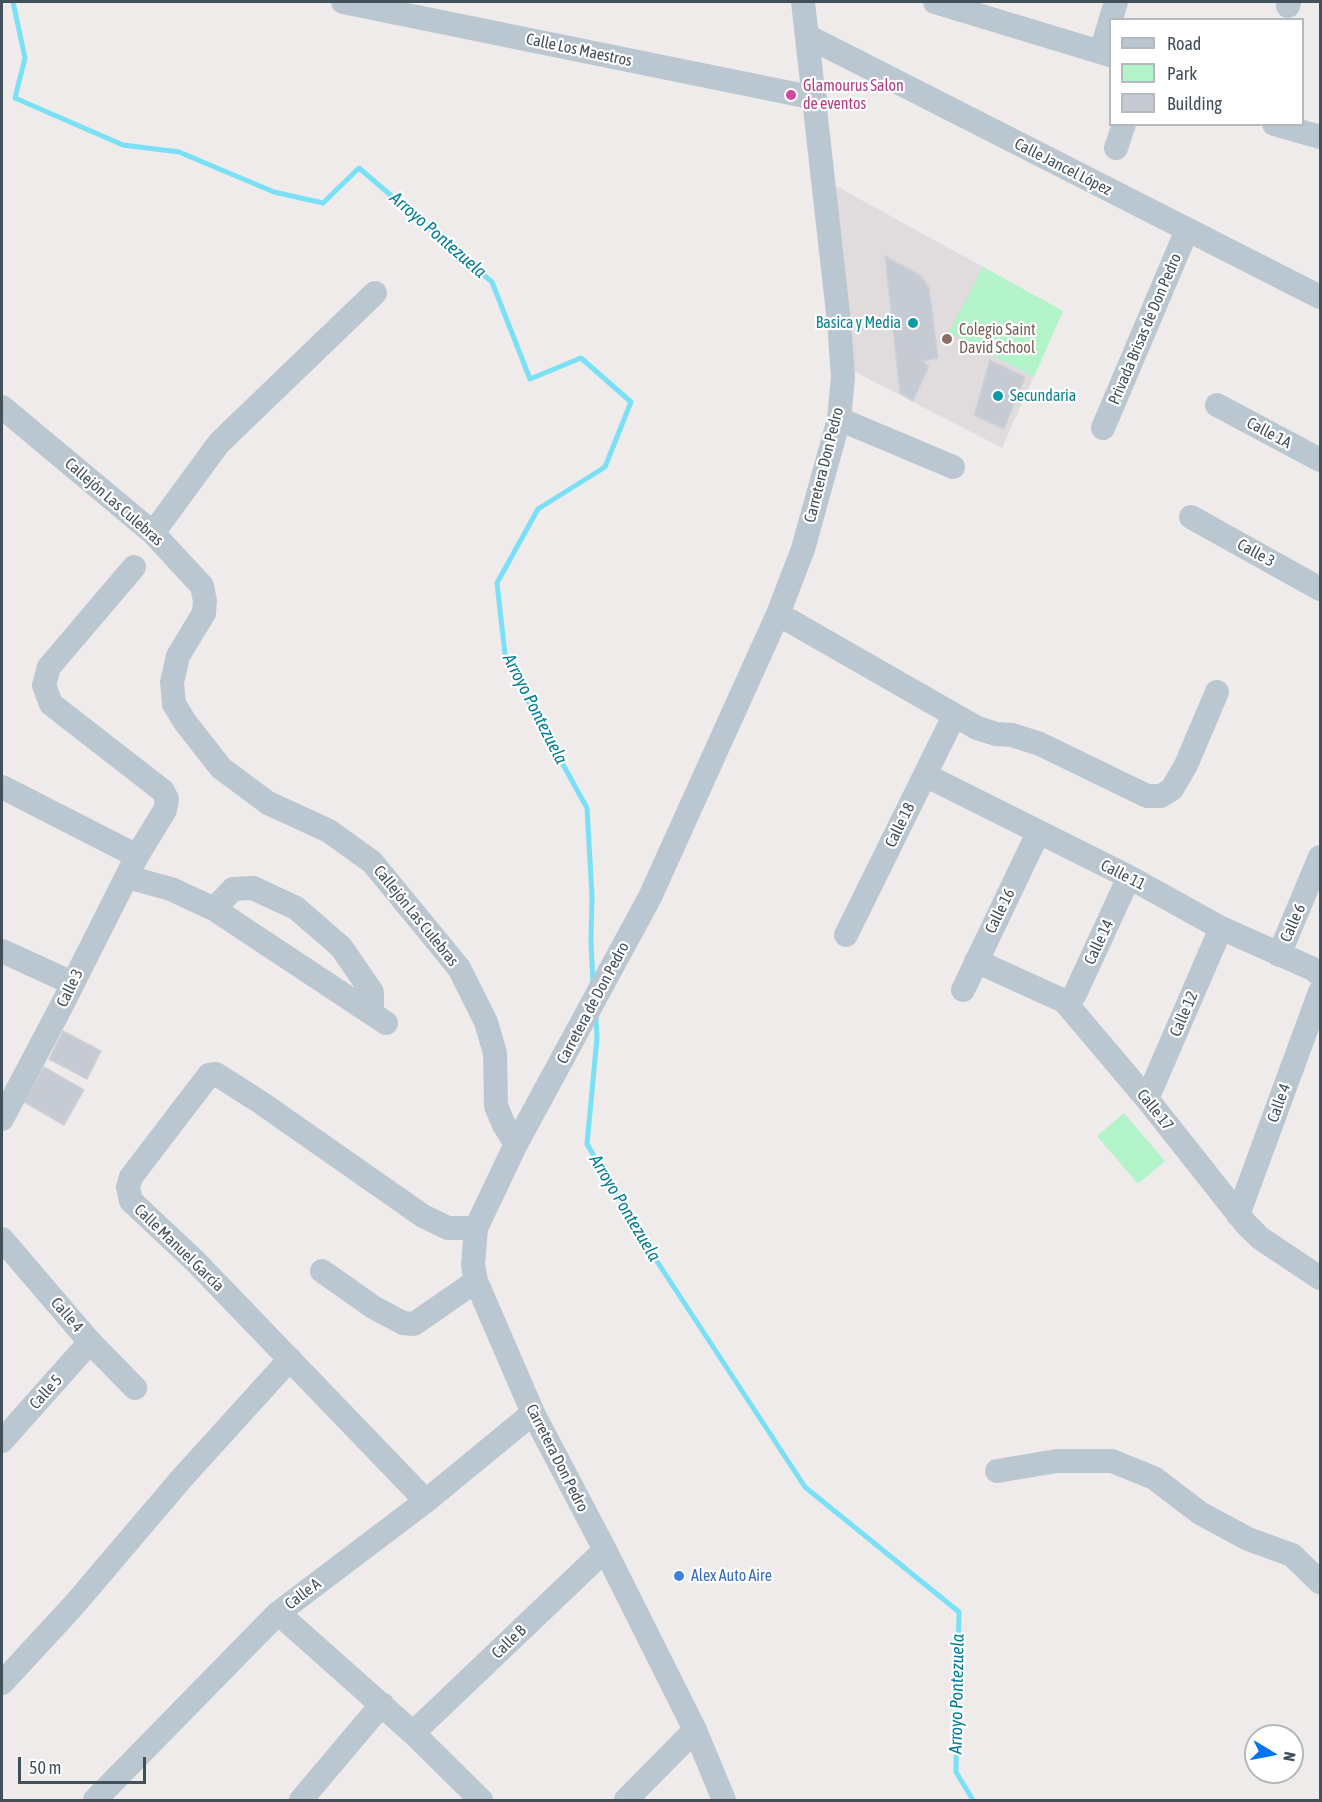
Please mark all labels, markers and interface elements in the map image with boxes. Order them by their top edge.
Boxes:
legend [1109,18,1304,126]
street label: Calle Los Maestros [524,29,634,71]
text: Road [1167,33,1201,54]
text: Park [1167,63,1197,84]
place label: Glamourus Salon de eventos [803,76,904,114]
marker: Glamourus Salon de eventos [784,88,798,102]
text: Building [1167,93,1222,114]
street label: Calle Jancel López [1011,134,1115,200]
water label: Arroyo Pontezuela [385,187,491,283]
street label: Privada Brisas de Don Pedro [1104,251,1186,407]
place label: Basica y Media [816,313,901,333]
marker: Basica y Media [906,316,920,330]
place label: Colegio Saint David School [959,320,1036,358]
marker: Colegio Saint David School [940,332,954,346]
place label: Secundaria [1010,386,1076,406]
marker: Secundaria [991,389,1005,403]
street label: Carretera Don Pedro [800,405,848,525]
street label: Calle 1A [1243,413,1295,453]
street label: Callejón Las Culebras [61,454,167,550]
street label: Calle 3 [1234,535,1278,571]
water label: Arroyo Pontezuela [498,650,572,768]
street label: Calle 18 [881,799,919,851]
street label: Calle 11 [1097,856,1149,894]
street label: Callejón Las Culebras [369,862,463,970]
street label: Calle 16 [981,885,1019,937]
street label: Calle 6 [1276,901,1310,945]
street label: Calle 14 [1080,916,1118,968]
street label: Carretera de Don Pedro [553,939,633,1067]
street label: Calle 3 [53,966,87,1010]
street label: Calle 12 [1166,988,1202,1040]
street label: Calle 4 [1263,1081,1295,1125]
street label: Calle 17 [1133,1086,1177,1134]
water label: Arroyo Pontezuela [585,1151,665,1265]
street label: Calle Manuel García [130,1200,228,1296]
street label: Calle 4 [47,1294,87,1336]
street label: Calle 5 [26,1371,66,1413]
street label: Carretera Don Pedro [522,1401,592,1515]
place label: Alex Auto Aire [691,1566,772,1586]
marker: Alex Auto Aire [672,1569,686,1583]
street label: Calle A [281,1574,325,1614]
street label: Calle B [488,1621,530,1663]
water label: Arroyo Pontezuela [945,1634,969,1754]
north arrow [1244,1724,1304,1784]
scale bar [21,1745,148,1783]
text: N [1280,1751,1299,1763]
text: 50 m [29,1757,61,1778]

